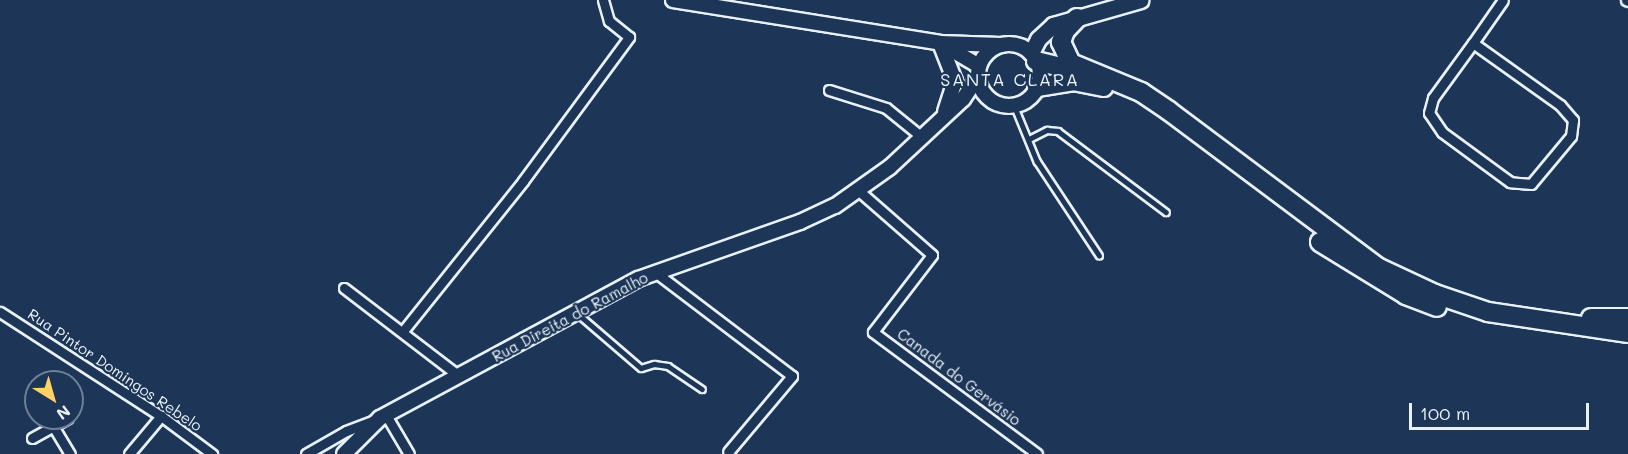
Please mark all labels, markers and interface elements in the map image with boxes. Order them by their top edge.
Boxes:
district label: SANTA CLARA [940,68,1080,90]
street label: Rua Direita do Ramalho [489,268,651,366]
street label: Rua Pintor Domingos Rebelo [25,305,205,435]
street label: Canada do Gervásio [894,325,1024,429]
north arrow [24,370,84,430]
scale bar [1412,391,1592,429]
text: N [53,401,75,425]
text: 100 m [1420,401,1470,425]

